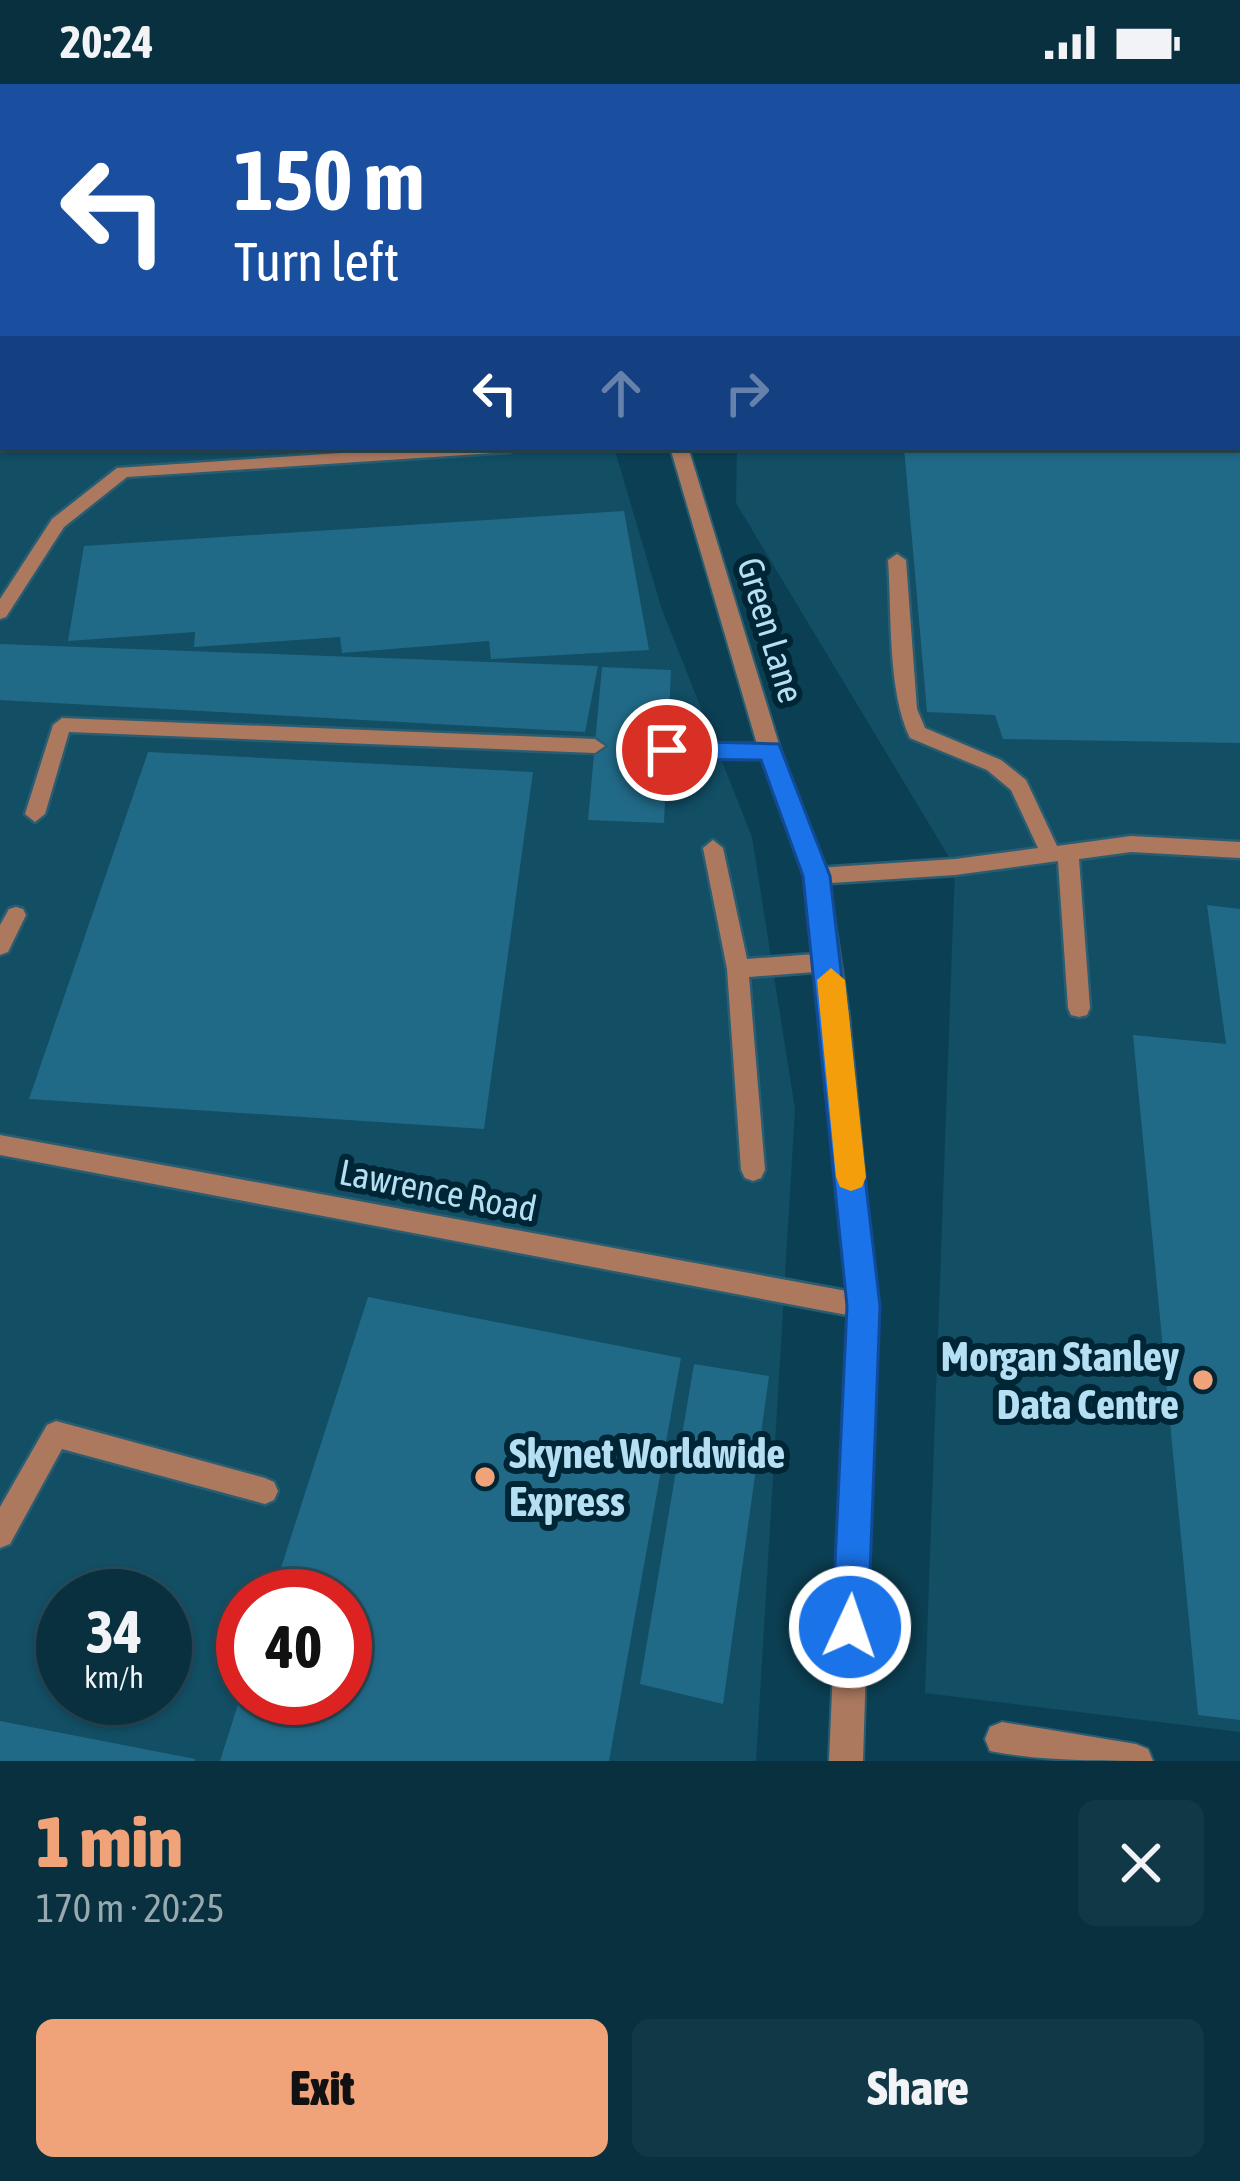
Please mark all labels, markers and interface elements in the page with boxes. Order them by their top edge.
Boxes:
text: 20:24 [60,16,154,68]
icon: left [36,132,192,288]
text: 150 m [234,132,424,228]
text: Turn left [234,231,399,292]
icon: left [462,360,528,426]
icon: ahead [588,360,654,426]
icon: right [714,360,780,426]
street label: Green Lane [729,553,813,707]
pin [616,699,718,801]
icon: arrive [634,717,700,783]
street label: Lawrence Road [336,1150,540,1230]
place label: Morgan Stanley Data Centre [941,1332,1180,1428]
marker: Morgan Stanley Data Centre [1190,1367,1216,1393]
place label: Skynet Worldwide Express [509,1429,785,1525]
marker: Skynet Worldwide Express [472,1464,498,1490]
position arrow [787,1564,913,1690]
speed limit sign: 40 [216,1569,372,1725]
text: 34 [86,1597,142,1666]
text: km/h [84,1660,144,1694]
text: 1 min [36,1800,183,1882]
button: close [1078,1800,1204,1926]
text: 170 m · 20:25 [36,1886,225,1930]
button: Exit [36,2019,608,2157]
button: Share [632,2019,1204,2157]

